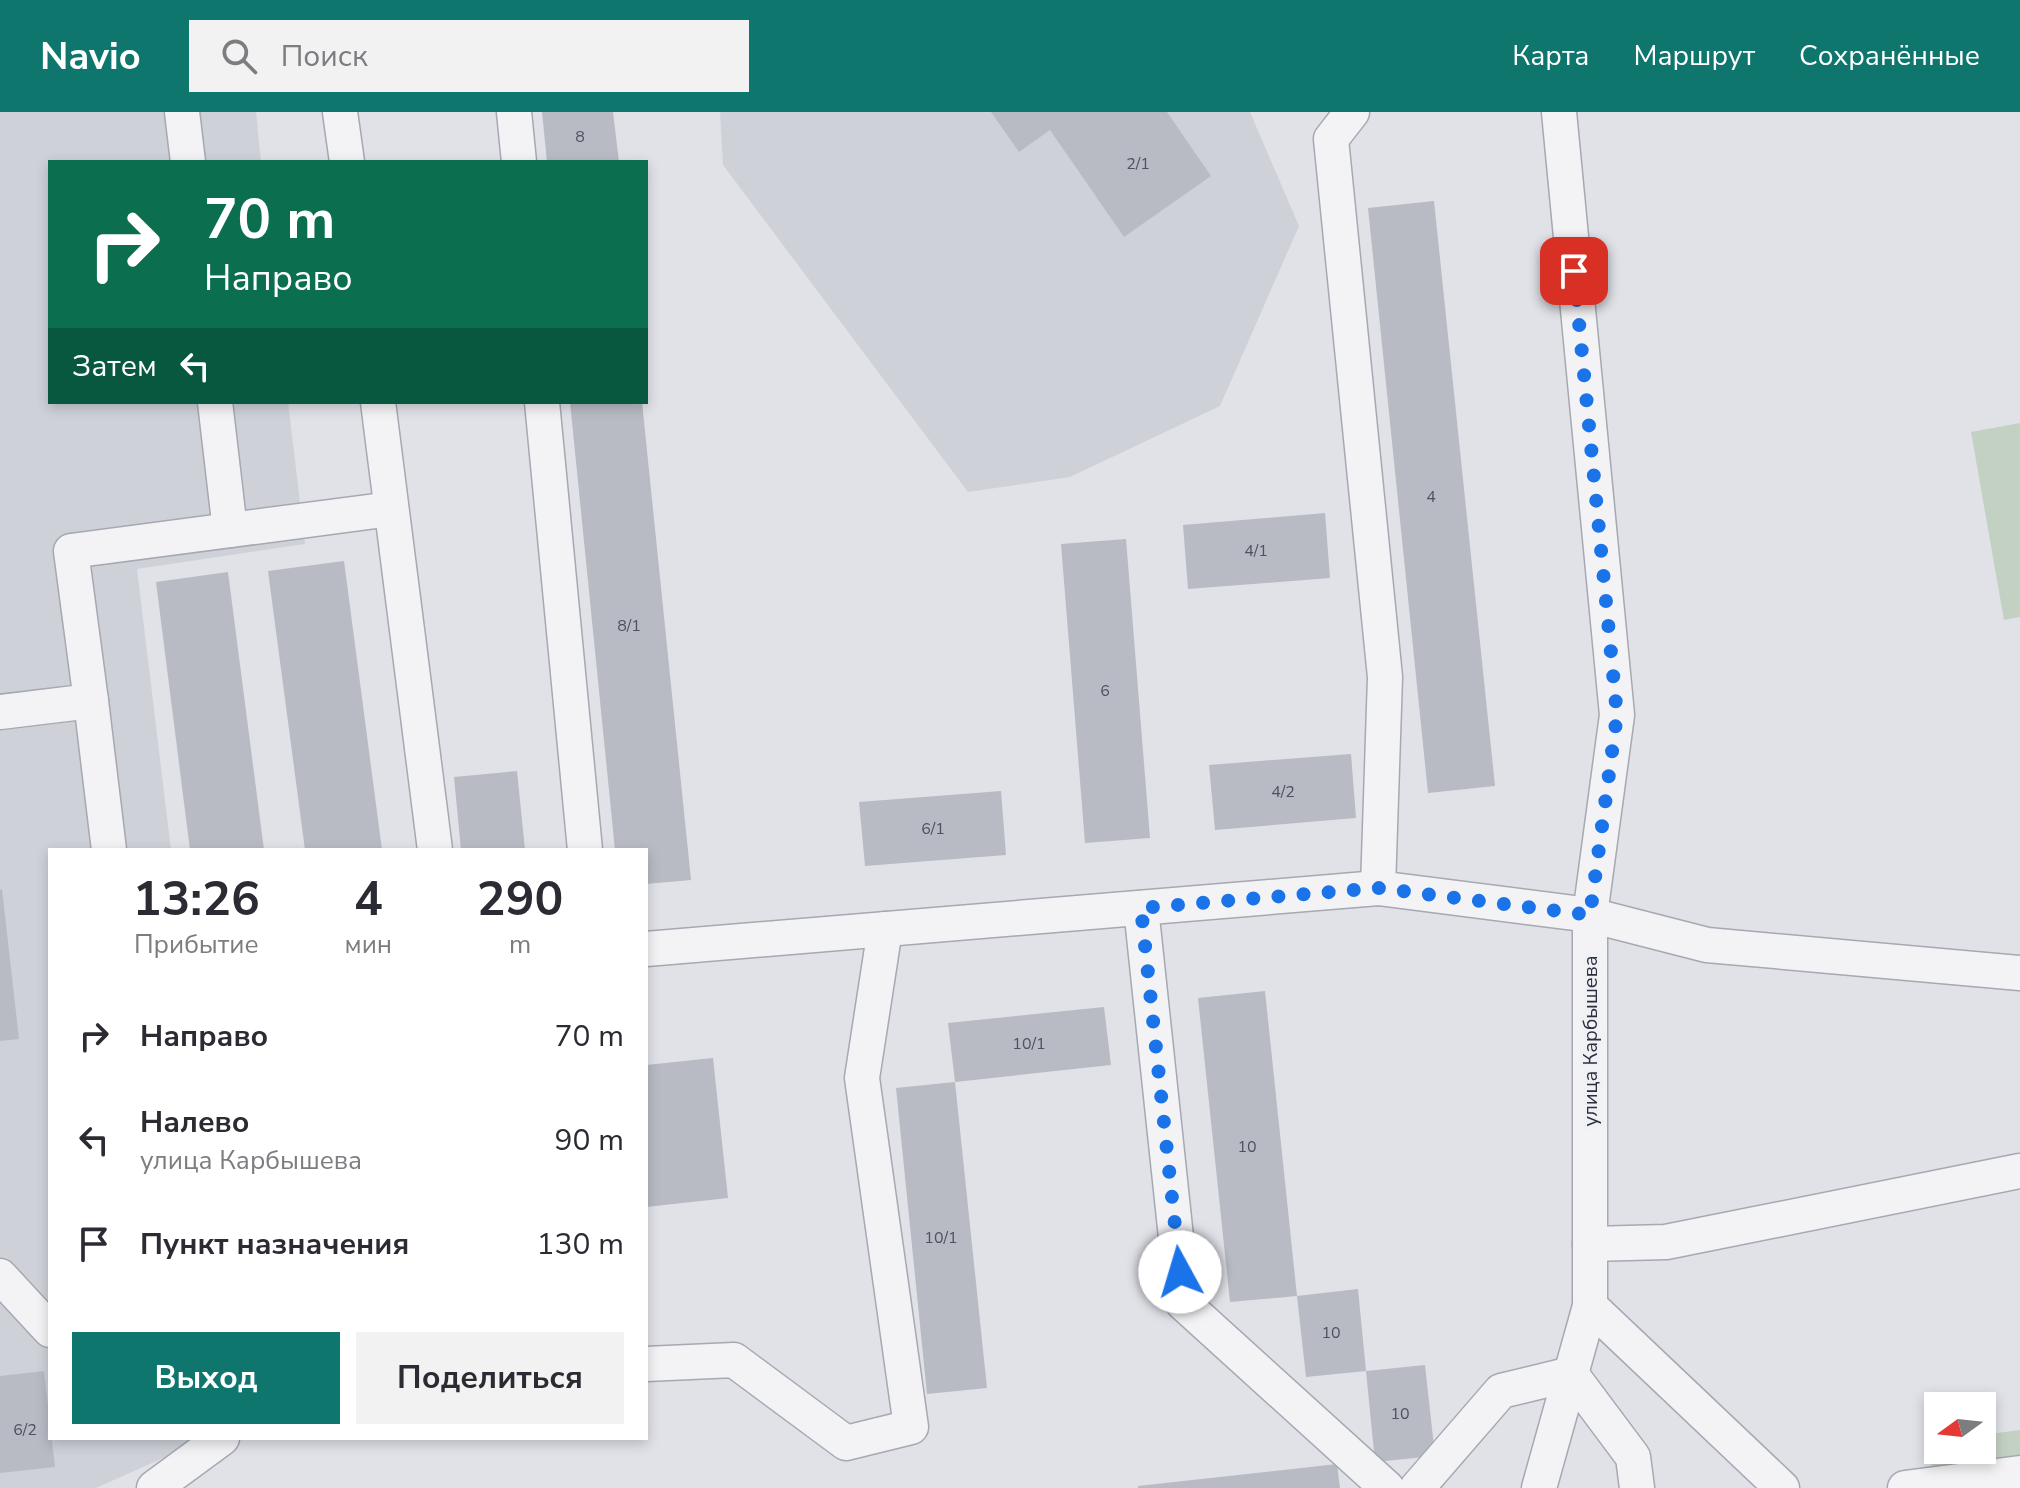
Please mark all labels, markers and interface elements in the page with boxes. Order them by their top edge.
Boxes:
search box [189,20,749,92]
text: Navio [40,31,141,82]
icon: search [217,34,261,78]
text: Поиск [281,36,368,77]
text: Карта [1512,37,1589,75]
text: Маршрут [1633,37,1755,75]
text: Сохранённые [1799,37,1980,75]
house number: 8 [575,126,585,148]
house number: 2/1 [1126,153,1150,175]
text: 70 m [204,181,335,258]
icon: right [72,192,176,296]
pin [1540,237,1608,305]
icon: arrive [1552,249,1596,293]
text: Направо [204,254,353,303]
icon: left [173,344,217,388]
text: Затем [72,346,157,387]
house number: 4 [1426,486,1436,508]
house number: 4/1 [1244,540,1268,562]
house number: 8/1 [617,615,641,637]
house number: 6 [1100,680,1110,702]
house number: 4/2 [1271,781,1295,803]
house number: 6/1 [921,818,945,840]
text: 13:26 [133,866,260,932]
text: 4 [354,866,383,932]
text: 290 [477,866,563,932]
text: Прибытие [134,927,259,962]
text: мин [345,927,392,962]
text: m [509,927,531,962]
street label: улица Карбышева [1577,956,1604,1126]
icon: right [72,1014,116,1058]
text: Направо [140,1016,268,1057]
text: 70 m [555,1016,624,1057]
house number: 10/1 [1012,1033,1046,1055]
text: Налево [140,1102,249,1143]
icon: left [72,1118,116,1162]
text: 90 m [555,1120,624,1161]
house number: 10 [1237,1136,1257,1158]
text: улица Карбышева [140,1143,362,1178]
icon: arrive [72,1222,116,1266]
text: Пункт назначения [140,1224,409,1265]
text: 130 m [537,1224,624,1265]
house number: 10/1 [924,1227,958,1249]
position arrow [1138,1230,1222,1314]
house number: 10 [1321,1322,1341,1344]
button: Выход [72,1332,340,1424]
button: Поделиться [356,1332,624,1424]
north arrow [1924,1392,1996,1464]
map controls [1924,1392,1996,1464]
house number: 10 [1390,1403,1410,1425]
house number: 6/2 [13,1419,37,1441]

